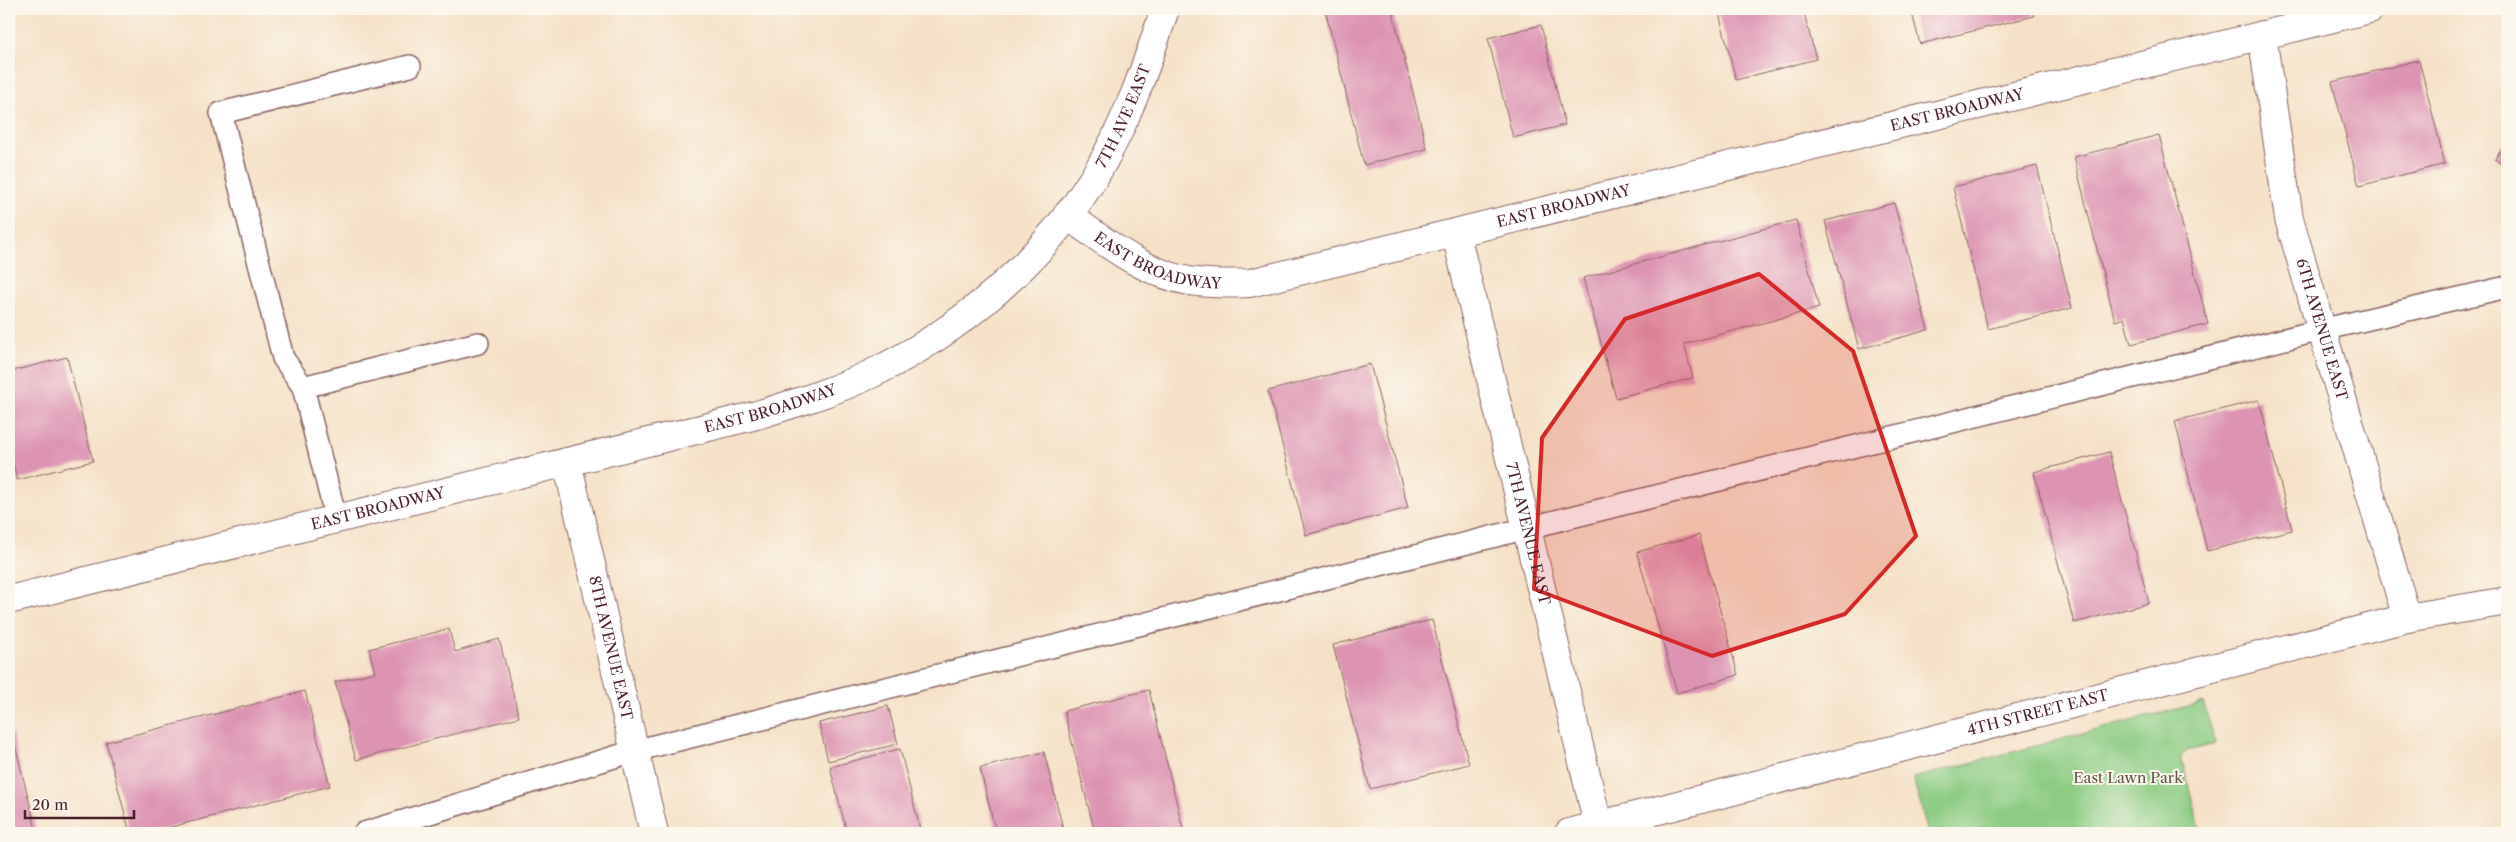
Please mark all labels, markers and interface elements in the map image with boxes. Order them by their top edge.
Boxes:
street label: 7TH AVE EAST [1091,61,1155,171]
street label: EAST BROADWAY [1888,84,2026,135]
street label: EAST BROADWAY [1495,180,1633,231]
street label: EAST BROADWAY [1091,227,1222,293]
street label: 6TH AVENUE EAST [2292,256,2352,403]
street label: EAST BROADWAY [702,379,839,437]
street label: 7TH AVENUE EAST [1502,460,1555,607]
street label: EAST BROADWAY [309,482,447,534]
street label: 8TH AVENUE EAST [585,574,637,723]
street label: 4TH STREET EAST [1965,685,2111,739]
park label: East Lawn Park [2073,768,2184,787]
scale bar [25,787,134,819]
text: 20 m [32,795,68,814]

